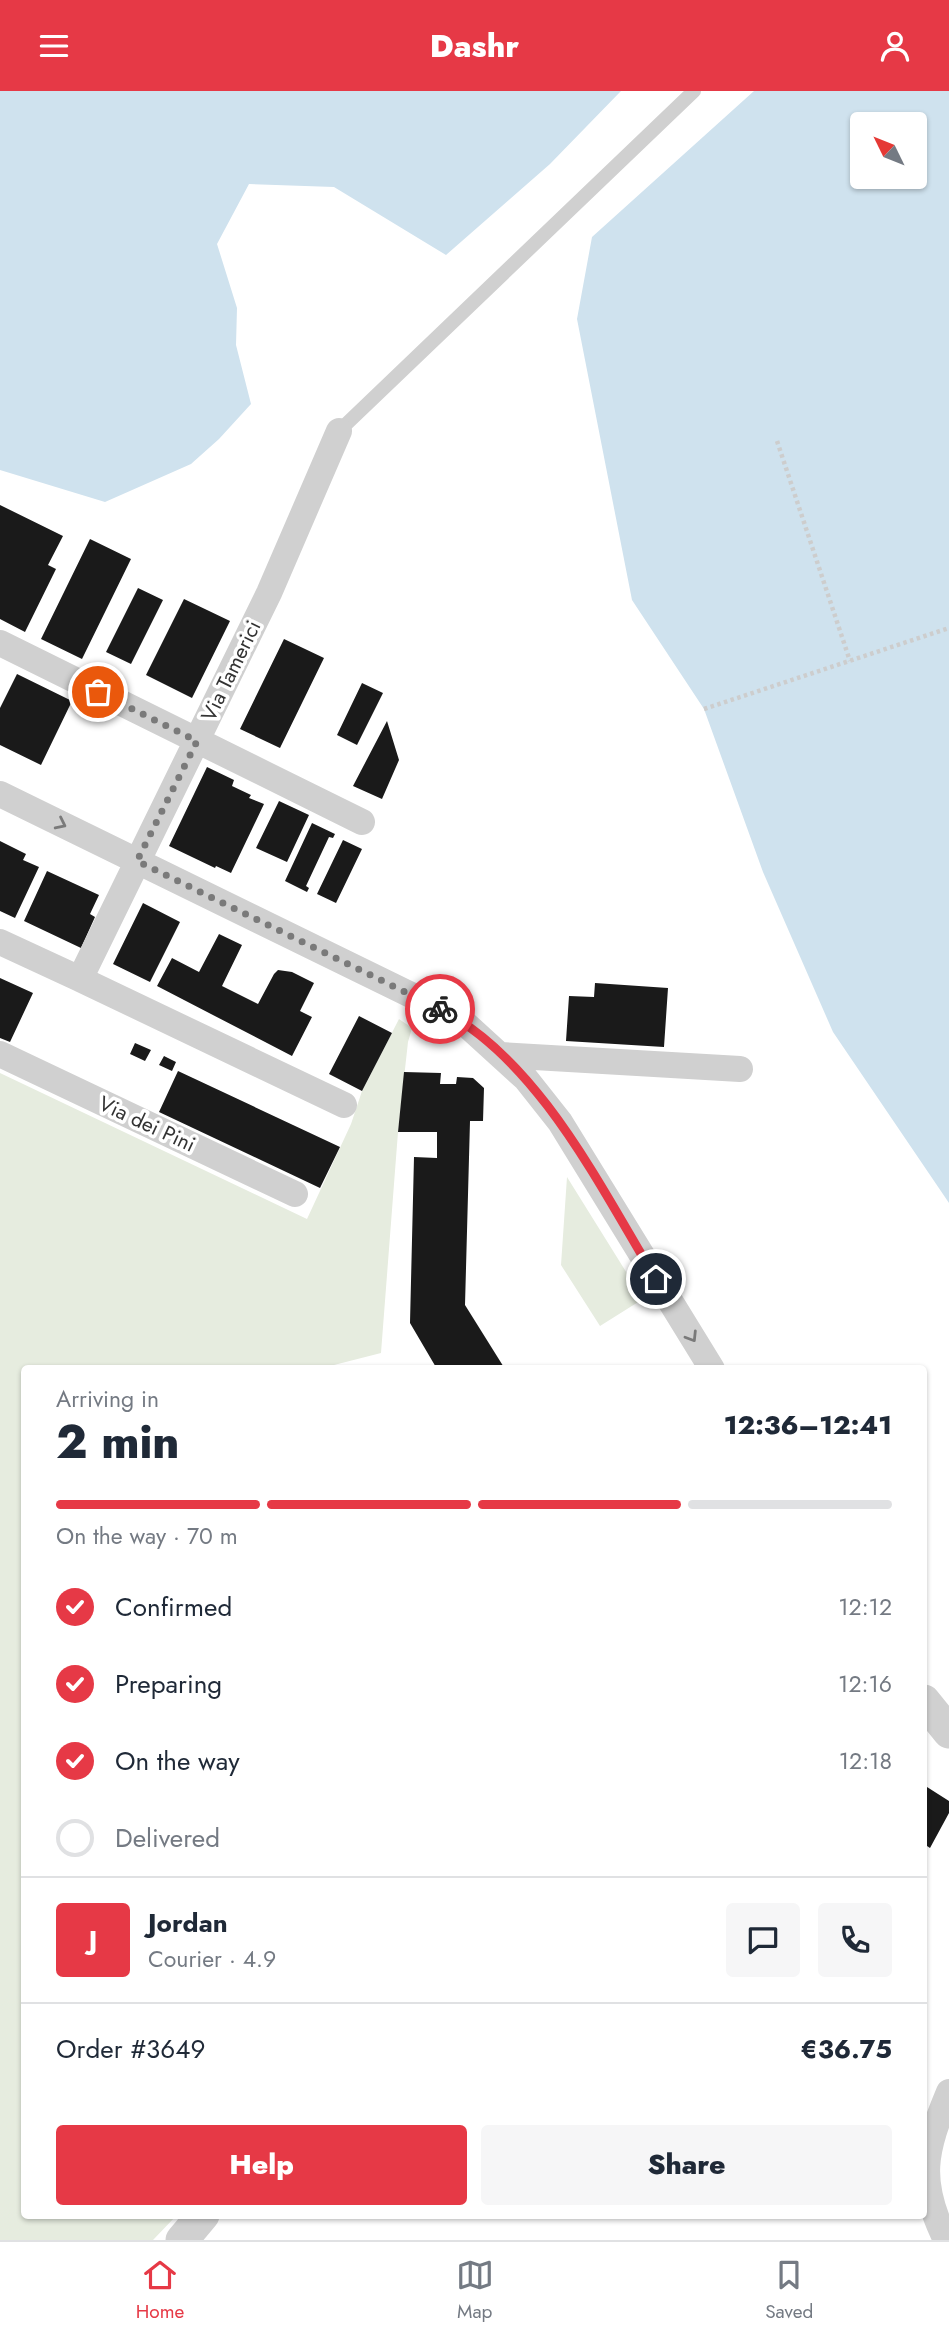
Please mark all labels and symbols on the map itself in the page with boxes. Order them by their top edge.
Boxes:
north arrow [850,112,928,189]
street label: Via Tamerici [194,616,268,726]
pin [68,662,128,722]
one-way arrow [54,816,66,830]
courier [405,974,475,1044]
street label: Via dei Pini [94,1088,200,1160]
pin [626,1249,686,1309]
one-way arrow [684,1329,697,1342]

